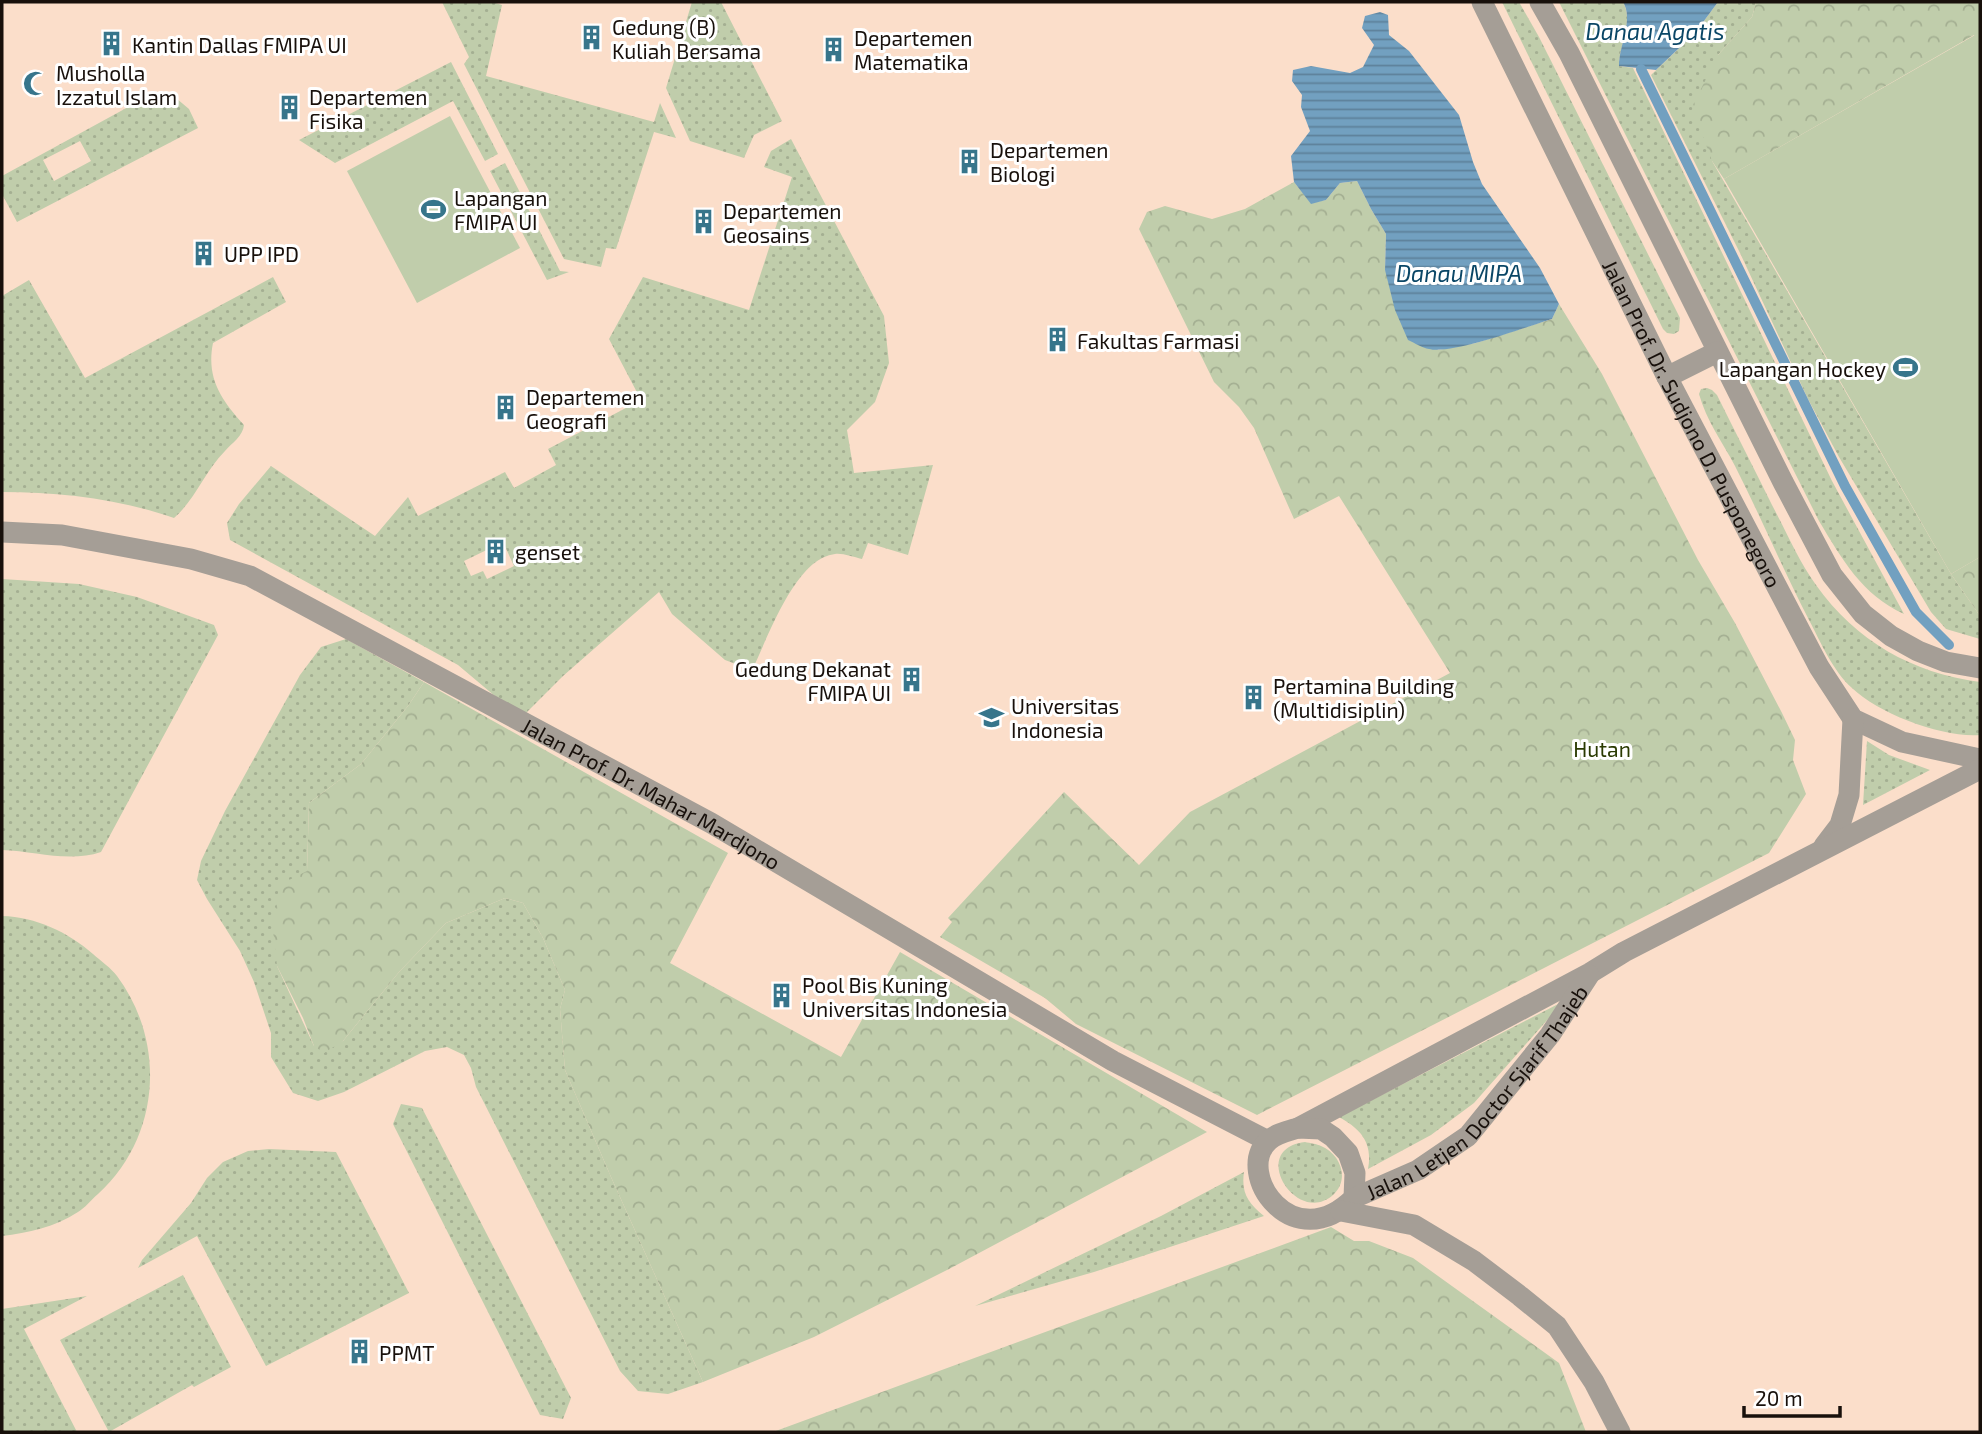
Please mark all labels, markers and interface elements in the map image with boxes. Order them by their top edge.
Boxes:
place label: Gedung (B) Kuliah Bersama [612,14,761,63]
water label: Danau Agatis [1585,17,1725,45]
building icon: Gedung (B) Kuliah Bersama [578,24,606,52]
place label: Departemen Matematika [854,25,973,74]
building icon: Kantin Dallas FMIPA UI [98,30,126,58]
place label: Kantin Dallas FMIPA UI [132,32,347,57]
building icon: Departemen Matematika [820,35,848,63]
place label: Musholla Izzatul Islam [56,60,177,109]
mosque icon: Musholla Izzatul Islam [22,70,50,98]
place label: Departemen Fisika [309,84,428,133]
building icon: Departemen Fisika [275,94,303,122]
place label: Departemen Biologi [990,137,1109,186]
building icon: Departemen Biologi [956,147,984,175]
place label: Lapangan FMIPA UI [454,185,548,234]
sports icon: Lapangan FMIPA UI [420,195,448,223]
place label: Departemen Geosains [723,198,842,247]
building icon: Departemen Geosains [689,208,717,236]
building icon: UPP IPD [190,239,218,267]
place label: UPP IPD [224,241,299,266]
street label: Jalan Prof. Dr. Sudjono D. Pusponegoro [1598,255,1787,591]
water label: Danau MIPA [1396,259,1522,287]
building icon: Fakultas Farmasi [1043,326,1071,354]
place label: Fakultas Farmasi [1077,328,1240,353]
sports icon: Lapangan Hockey [1892,354,1920,382]
place label: Lapangan Hockey [1719,356,1886,381]
place label: Departemen Geografi [526,384,645,433]
building icon: Departemen Geografi [492,394,520,422]
building icon: genset [481,537,509,565]
place label: genset [515,539,580,564]
place label: Gedung Dekanat FMIPA UI [735,656,891,705]
building icon: Gedung Dekanat FMIPA UI [897,666,925,694]
place label: Pertamina Building (Multidisiplin) [1273,673,1454,722]
building icon: Pertamina Building (Multidisiplin) [1239,683,1267,711]
place label: Universitas Indonesia [1011,693,1119,742]
school or university icon: Universitas Indonesia [977,703,1005,731]
street label: Jalan Prof. Dr. Mahar Mardjono [518,712,785,874]
park label: Hutan [1573,736,1631,761]
place label: Pool Bis Kuning Universitas Indonesia [802,972,1007,1021]
street label: Jalan Letjen Doctor Sjarif Thajeb [1362,980,1592,1204]
building icon: Pool Bis Kuning Universitas Indonesia [768,982,796,1010]
building icon: PPMT [345,1338,373,1366]
place label: PPMT [379,1340,434,1365]
scale bar [1744,1374,1840,1418]
text: 20 m [1755,1385,1803,1410]

